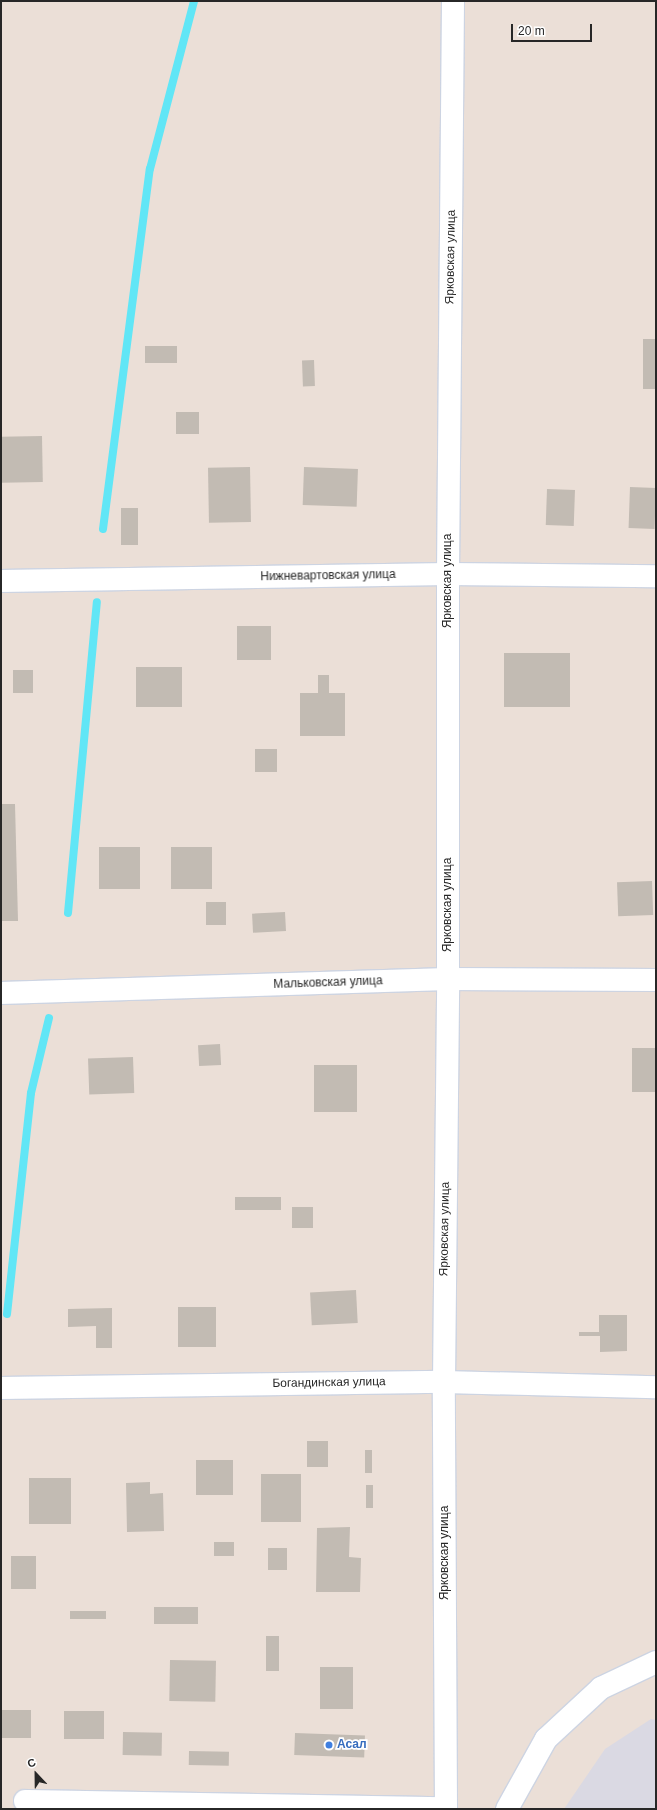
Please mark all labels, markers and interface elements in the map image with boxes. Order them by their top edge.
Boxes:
scale bar [513,16,594,42]
text: 20 m [518,24,545,38]
street label: Ярковская улица [443,210,459,304]
street label: Ярковская улица [441,534,455,628]
street label: Нижневартовская улица [260,568,396,584]
street label: Ярковская улица [441,858,455,952]
street label: Мальковская улица [273,974,383,992]
street label: Ярковская улица [437,1182,453,1276]
street label: Богандинская улица [272,1375,386,1391]
street label: Ярковская улица [438,1506,452,1600]
place label: Асал [337,1738,367,1752]
marker: Асал [324,1740,334,1750]
north arrow [16,1754,56,1794]
text: С [26,1756,37,1770]

